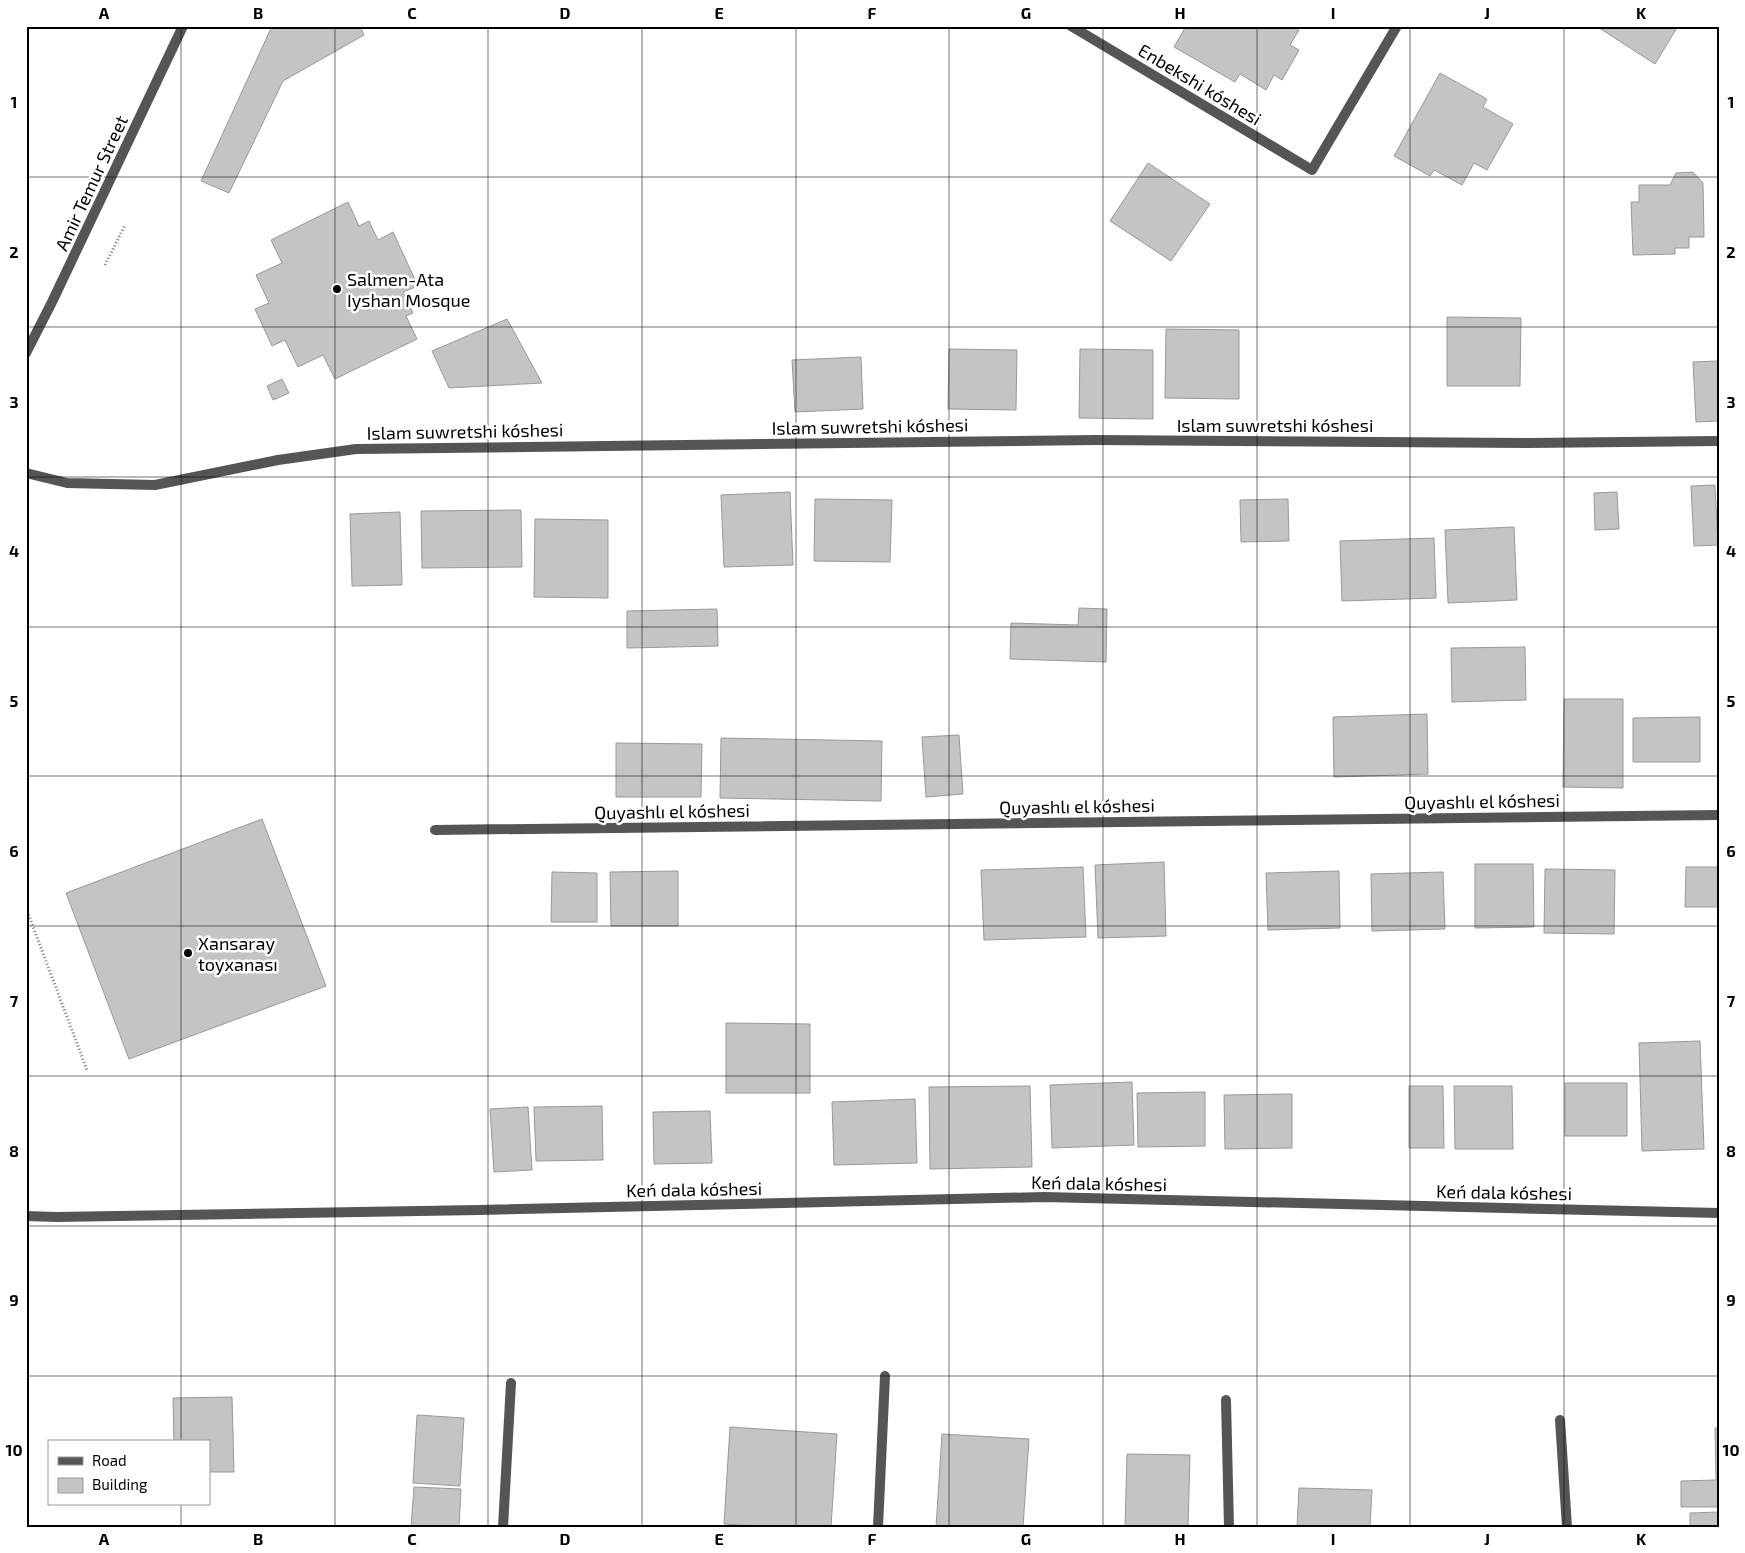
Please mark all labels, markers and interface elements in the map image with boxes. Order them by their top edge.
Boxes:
text: A [99,3,110,22]
text: B [253,3,263,22]
text: C [407,3,417,22]
text: D [560,3,571,22]
text: E [714,3,724,22]
text: F [868,3,877,22]
text: G [1021,3,1031,22]
text: H [1174,3,1186,22]
text: I [1331,3,1335,22]
text: J [1484,3,1490,22]
text: K [1636,3,1647,22]
street label: Enbekshi kóshesi [1134,39,1266,129]
text: 1 [11,92,17,111]
text: 1 [1728,92,1734,111]
street label: Amir Temur Street [50,112,132,254]
text: 2 [9,242,19,261]
text: 2 [1726,242,1736,261]
place label: Salmen-Ata Iyshan Mosque [347,268,471,311]
marker: Salmen-Ata Iyshan Mosque [331,283,343,295]
text: 3 [9,392,19,411]
text: 3 [1726,392,1736,411]
street label: Islam suwretshi kóshesi [771,413,969,439]
street label: Islam suwretshi kóshesi [1177,414,1373,436]
street label: Islam suwretshi kóshesi [366,418,564,444]
text: 4 [9,541,19,560]
text: 4 [1726,541,1736,560]
text: 5 [10,691,19,710]
text: 5 [1727,691,1736,710]
street label: Quyashlı el kóshesi [1404,789,1560,813]
street label: Quyashlı el kóshesi [999,794,1155,818]
street label: Quyashlı el kóshesi [594,799,750,823]
text: 6 [9,841,19,860]
text: 6 [1726,841,1736,860]
place label: Xansaray toyxanası [198,932,278,975]
marker: Xansaray toyxanası [182,947,194,959]
text: 7 [10,991,19,1010]
text: 7 [1727,991,1736,1010]
text: 8 [9,1141,19,1160]
text: 8 [1726,1141,1736,1160]
street label: Keń dala kóshesi [1031,1171,1167,1195]
street label: Keń dala kóshesi [626,1177,762,1201]
street label: Keń dala kóshesi [1436,1180,1572,1204]
text: 9 [9,1290,19,1309]
text: 9 [1726,1290,1736,1309]
text: 10 [5,1440,23,1459]
legend [48,1440,210,1506]
text: 10 [1722,1440,1740,1459]
text: Road [92,1451,127,1469]
text: Building [92,1475,148,1493]
text: A [99,1529,110,1548]
text: B [253,1529,263,1548]
text: C [407,1529,417,1548]
text: D [560,1529,571,1548]
text: E [714,1529,724,1548]
text: F [868,1529,877,1548]
text: G [1021,1529,1031,1548]
text: H [1174,1529,1186,1548]
text: I [1331,1529,1335,1548]
text: J [1484,1529,1490,1548]
text: K [1636,1529,1647,1548]

